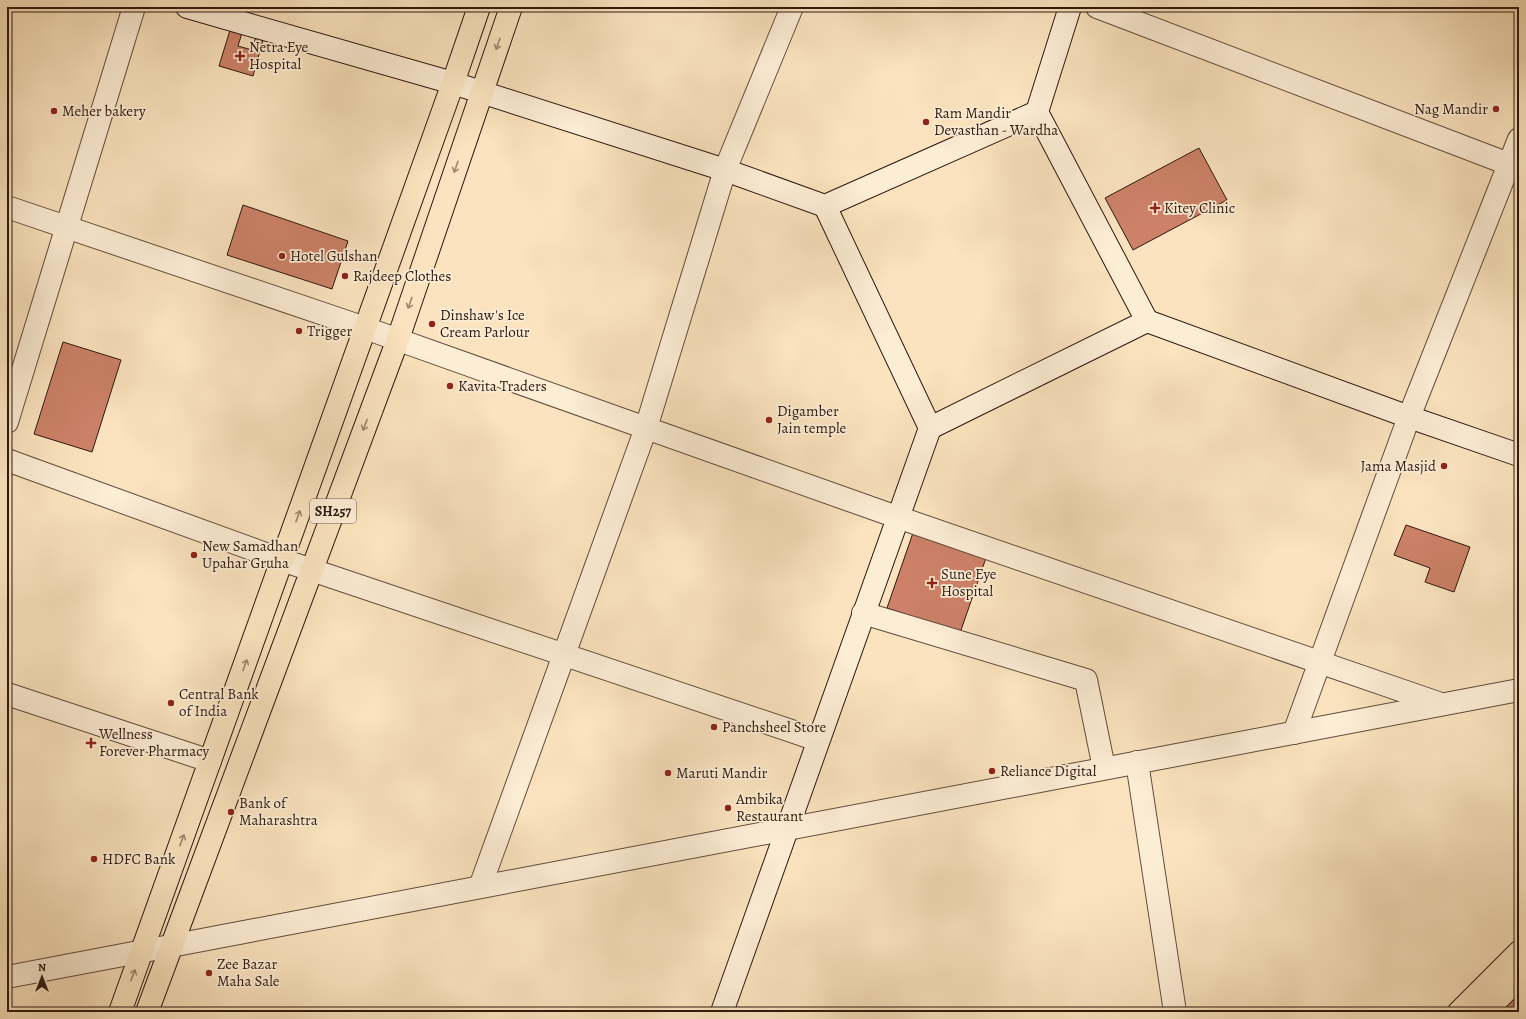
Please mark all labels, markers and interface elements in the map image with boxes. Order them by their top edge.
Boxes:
place label: Netra Eye Hospital [249,37,309,74]
one-way arrow [493,37,501,49]
marker: Netra Eye Hospital [234,50,246,62]
place label: Nag Mandir [1414,99,1488,119]
place label: Meher bakery [62,101,146,121]
place label: Ram Mandir Devasthan - Wardha [934,103,1058,140]
marker: Nag Mandir [1491,104,1501,114]
marker: Meher bakery [49,106,59,116]
marker: Ram Mandir Devasthan - Wardha [921,117,931,127]
one-way arrow [451,160,459,172]
place label: Kitey Clinic [1164,198,1235,218]
marker: Kitey Clinic [1149,202,1161,214]
place label: Hotel Gulshan [290,246,378,266]
marker: Hotel Gulshan [277,251,287,261]
place label: Rajdeep Clothes [353,266,451,286]
marker: Rajdeep Clothes [340,271,350,281]
one-way arrow [406,297,413,310]
place label: Dinshaw's Ice Cream Parlour [440,305,530,342]
marker: Dinshaw's Ice Cream Parlour [427,319,437,329]
place label: Trigger [307,321,352,341]
marker: Trigger [294,326,304,336]
place label: Kavita Traders [458,376,547,396]
marker: Kavita Traders [445,381,455,391]
place label: Digamber Jain temple [777,401,847,438]
marker: Digamber Jain temple [764,415,774,425]
one-way arrow [361,419,369,431]
place label: Jama Masjid [1361,456,1437,476]
marker: Jama Masjid [1439,461,1449,471]
road number: SH257 [310,499,356,523]
one-way arrow [295,510,302,523]
place label: New Samadhan Upahar Gruha [202,536,298,573]
marker: New Samadhan Upahar Gruha [189,550,199,560]
place label: Sune Eye Hospital [941,564,997,601]
marker: Sune Eye Hospital [926,577,938,589]
one-way arrow [241,659,249,671]
place label: Central Bank of India [179,684,259,721]
marker: Central Bank of India [166,698,176,708]
place label: Panchsheel Store [722,717,827,737]
marker: Panchsheel Store [709,722,719,732]
place label: Wellness Forever Pharmacy [98,724,210,761]
marker: Wellness Forever Pharmacy [86,738,96,748]
place label: Reliance Digital [1000,761,1097,781]
place label: Maruti Mandir [676,763,768,783]
marker: Reliance Digital [987,766,997,776]
marker: Maruti Mandir [663,768,673,778]
place label: Ambika Restaurant [735,789,803,826]
place label: Bank of Maharashtra [239,793,318,830]
marker: Ambika Restaurant [723,803,733,813]
marker: Bank of Maharashtra [226,807,236,817]
one-way arrow [179,833,186,846]
place label: HDFC Bank [102,849,176,869]
marker: HDFC Bank [89,854,99,864]
place label: Zee Bazar Maha Sale [217,954,280,991]
north arrow [22,957,62,997]
text: N [38,960,46,975]
marker: Zee Bazar Maha Sale [204,968,214,978]
one-way arrow [130,970,138,982]

